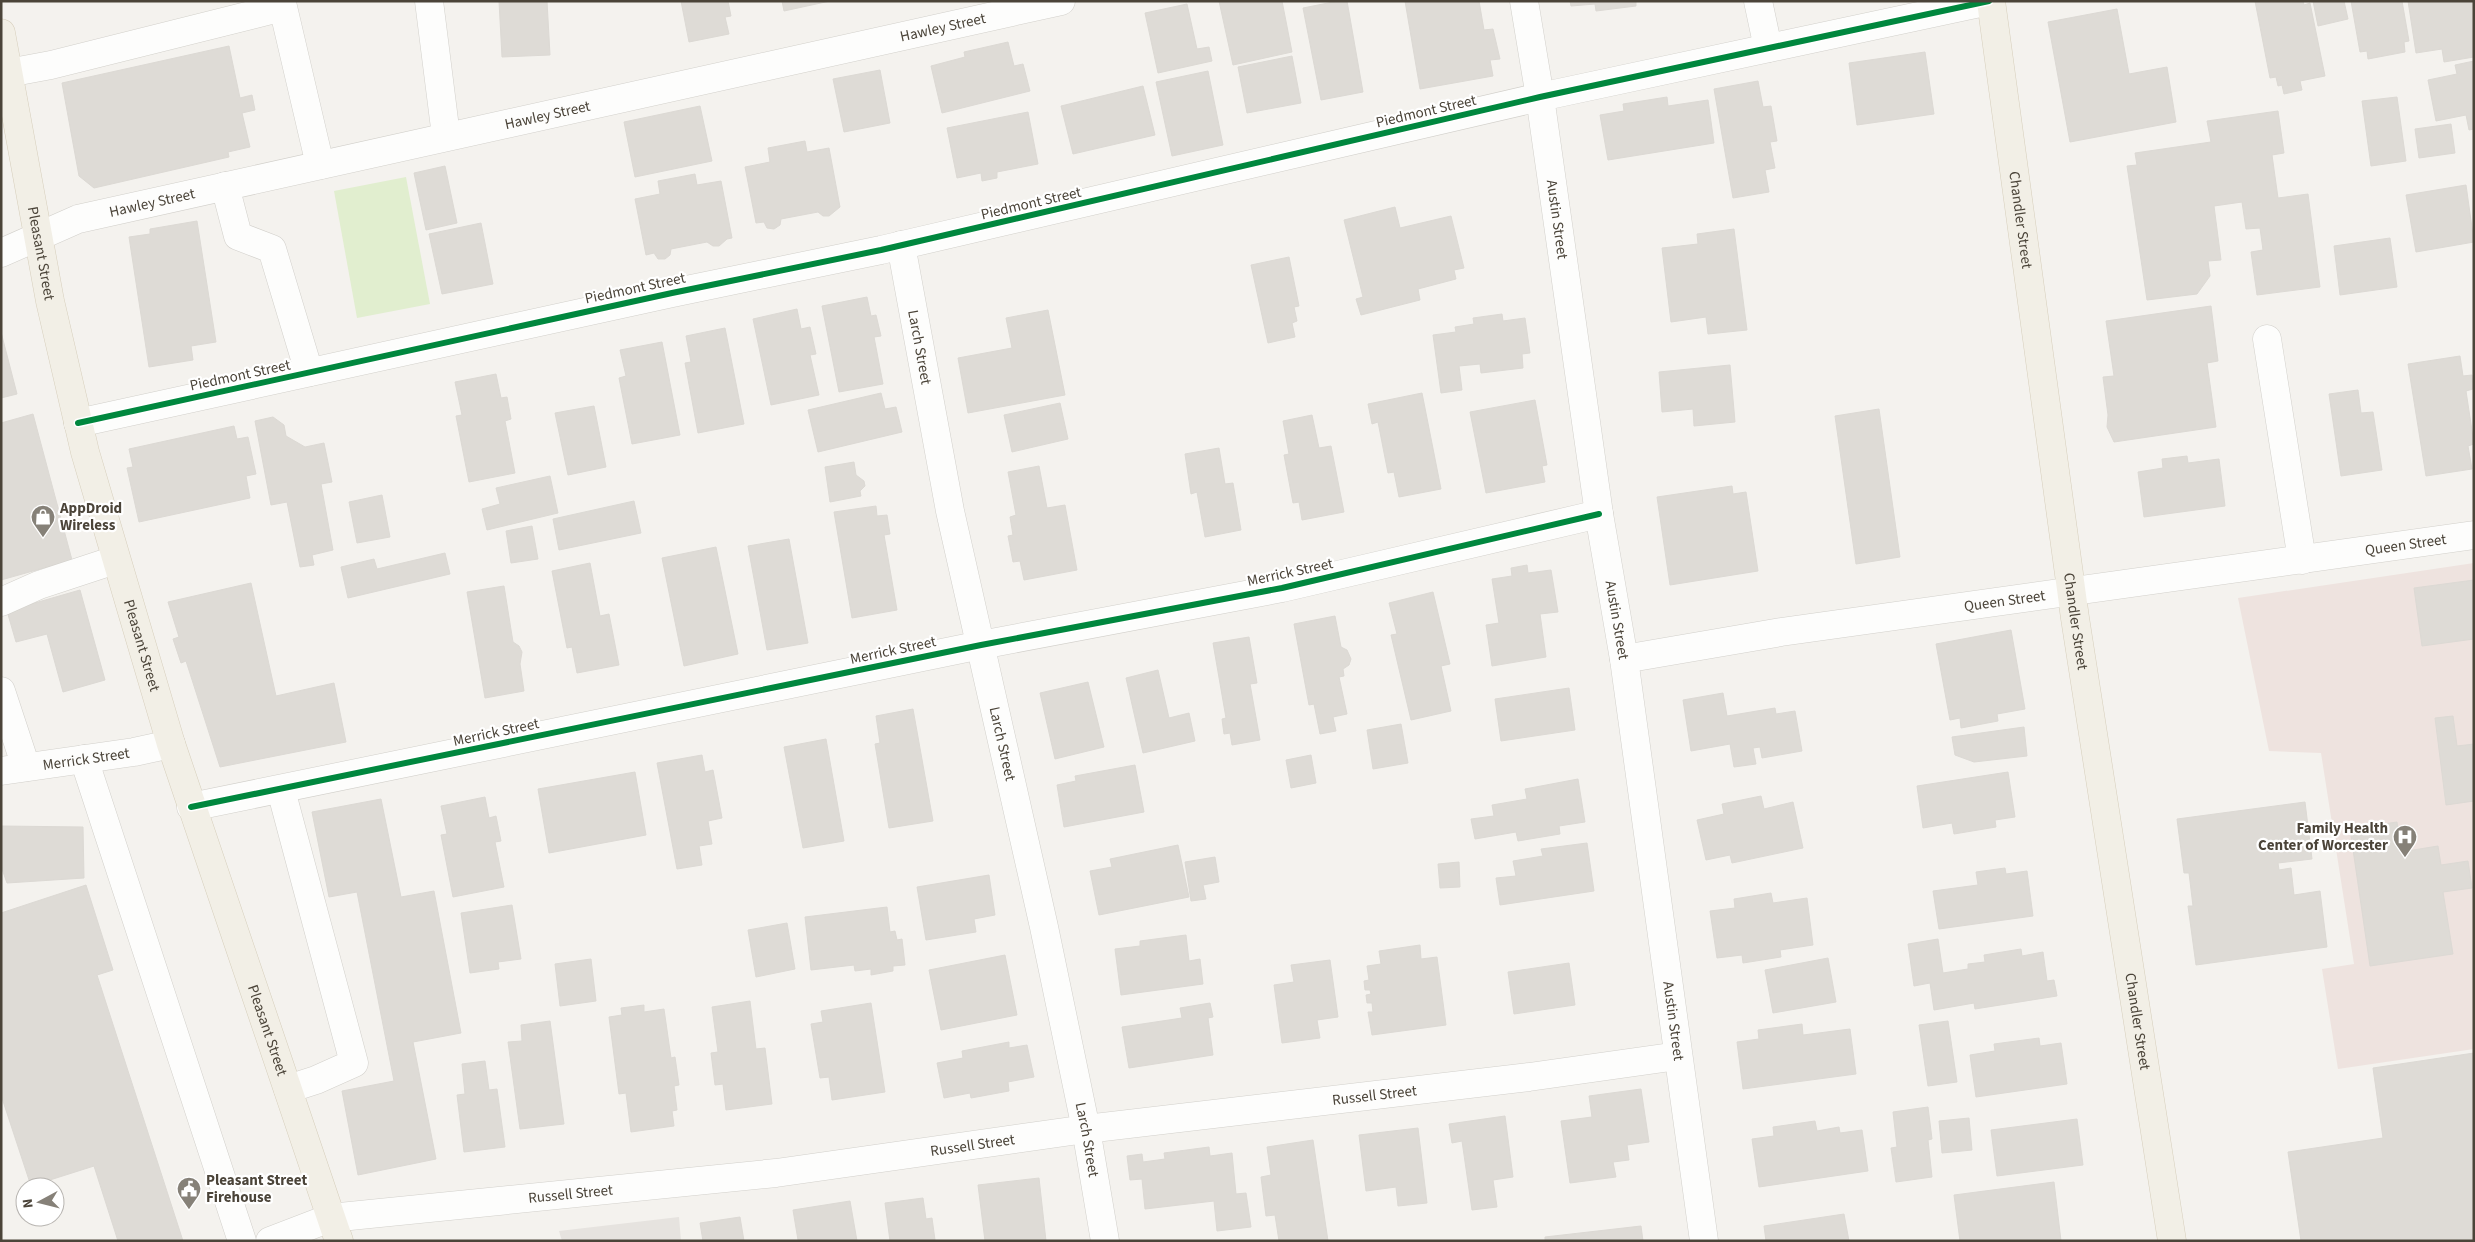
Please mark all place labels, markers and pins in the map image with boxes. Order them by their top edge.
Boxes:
place label: AppDroid Wireless [59,498,122,536]
shop icon: AppDroid Wireless [30,504,56,538]
place label: Family Health Center of Worcester [2258,818,2388,856]
hospital icon: Family Health Center of Worcester [2392,824,2418,858]
place label: Pleasant Street Firehouse [206,1170,307,1208]
public building icon: Pleasant Street Firehouse [176,1176,202,1210]

